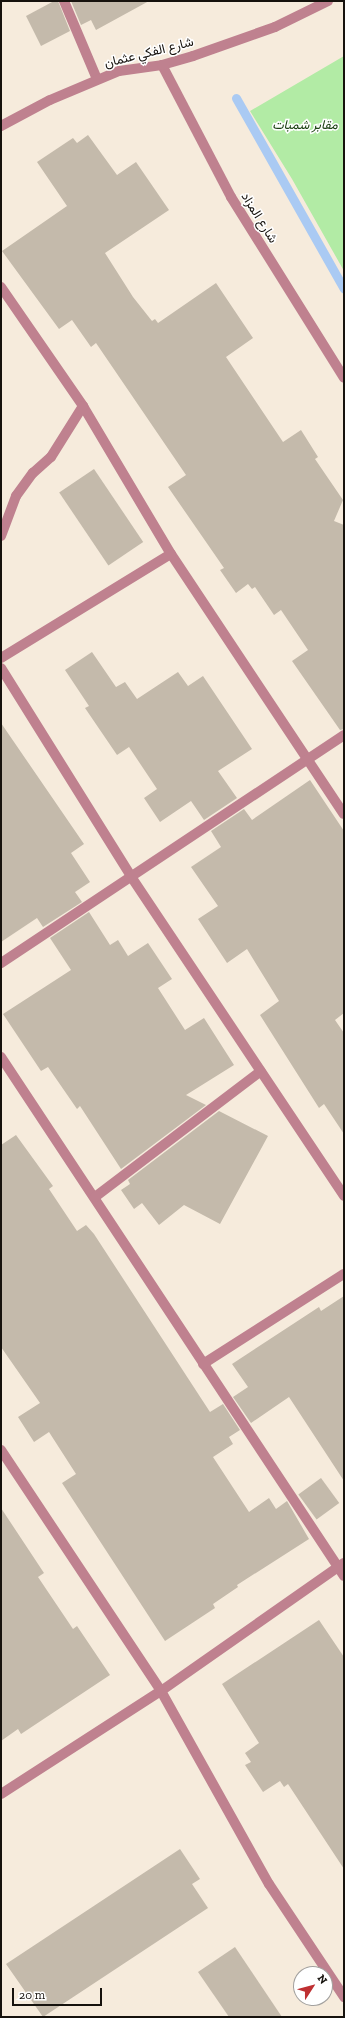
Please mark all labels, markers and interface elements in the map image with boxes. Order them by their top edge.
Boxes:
street label: شارع الفكي عثمان [103,34,195,72]
park label: مقابر شمبات [272,117,338,133]
street label: شارع المزاد [237,190,281,246]
north arrow [293,1966,333,2006]
text: N [315,1972,330,1986]
scale bar [14,1980,104,2006]
text: 20 m [19,1988,45,2002]

